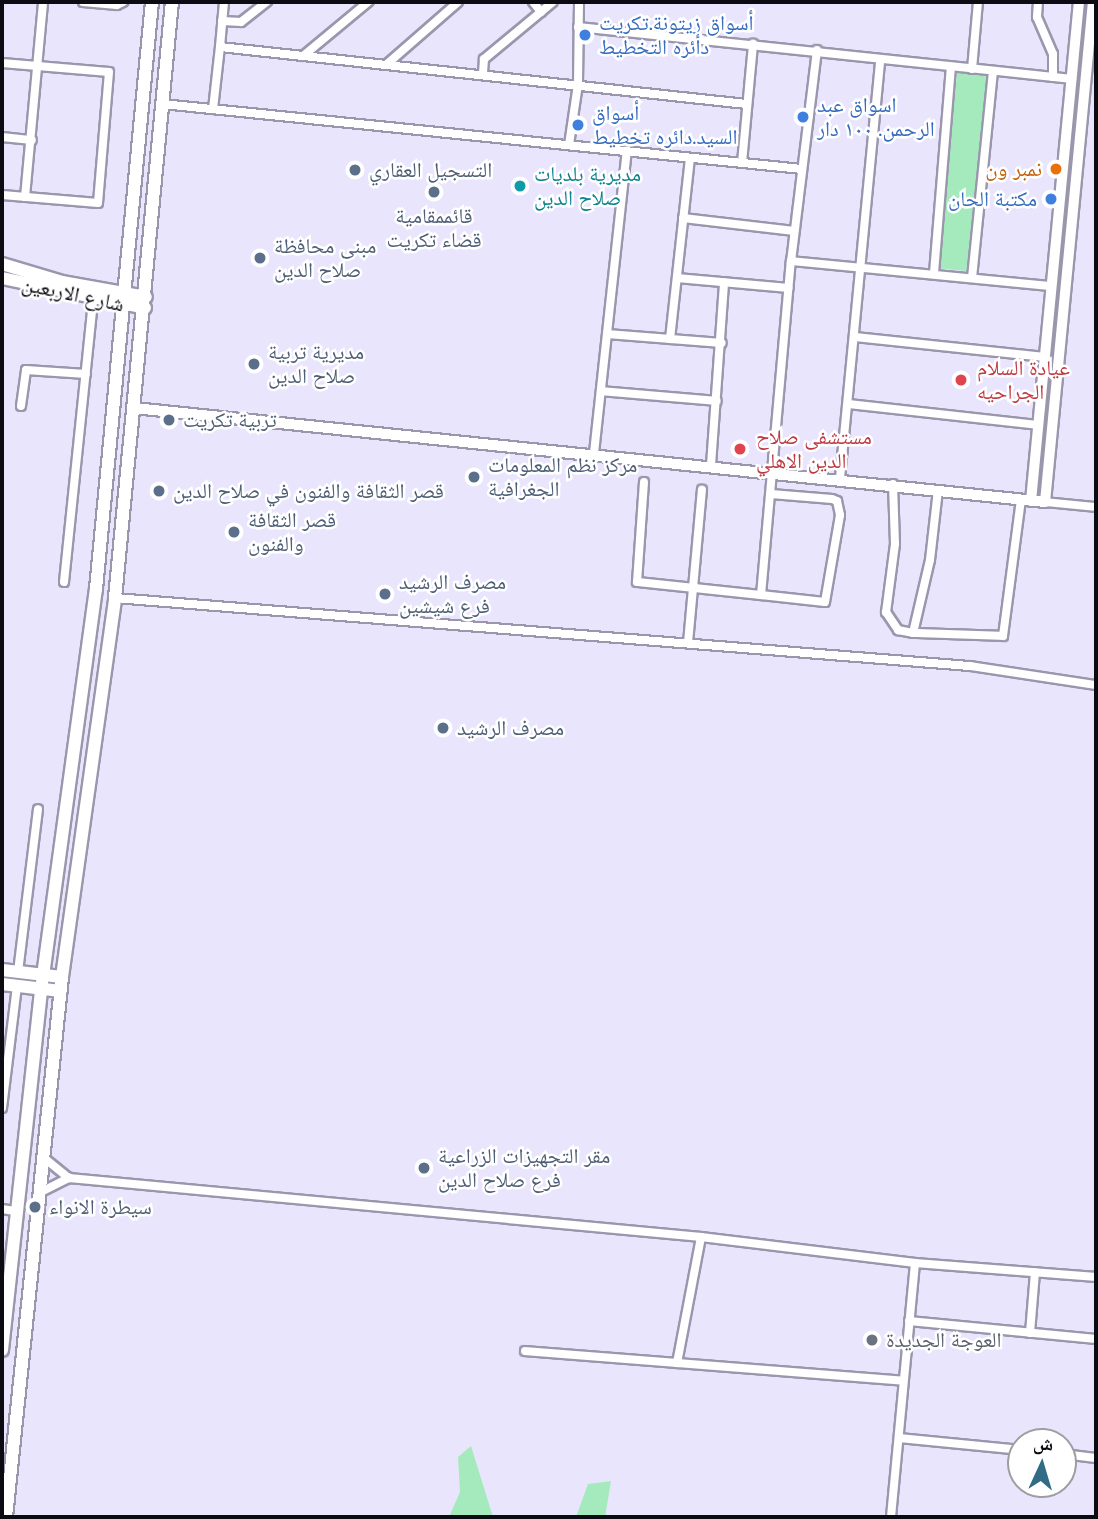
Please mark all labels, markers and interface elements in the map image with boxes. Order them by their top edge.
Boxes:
place label: أسواق زيتونة.تكريت دأئره التخطيط [599,10,754,60]
marker: أسواق زيتونة.تكريت دأئره التخطيط [577,27,593,43]
place label: اسواق عبد الرحمن. ١٠٠ دار [817,92,935,142]
place label: أسواق السيد.دائره تخطيط [592,100,737,150]
marker: اسواق عبد الرحمن. ١٠٠ دار [795,109,811,125]
marker: أسواق السيد.دائره تخطيط [570,117,586,133]
place label: نمبر ون [985,156,1042,182]
place label: التسجيل العقاري [369,157,492,183]
place label: مديرية بلديات صلاح الدين [534,161,641,211]
marker: نمبر ون [1048,161,1064,177]
marker: التسجيل العقاري [347,162,363,178]
marker: مديرية بلديات صلاح الدين [512,178,528,194]
marker: قائممقامية قضاء تكريت [426,184,442,200]
place label: مكتبة الحان [948,186,1037,212]
marker: مكتبة الحان [1043,191,1059,207]
place label: قائممقامية قضاء تكريت [387,203,481,253]
place label: مبنى محافظة صلاح الدين [274,233,376,283]
marker: مبنى محافظة صلاح الدين [252,250,268,266]
street label: شارع الاربعين [20,271,126,317]
place label: مديرية تربية صلاح الدين [268,339,364,389]
place label: عيادة السلام الجراحيه [977,355,1070,405]
marker: مديرية تربية صلاح الدين [246,356,262,372]
marker: عيادة السلام الجراحيه [951,370,971,390]
place label: تربية تكريت [183,407,277,433]
marker: تربية تكريت [161,412,177,428]
place label: مستشفى صلاح الدين الاهلي [756,424,872,474]
marker: مستشفى صلاح الدين الاهلي [730,439,750,459]
place label: مركز نظم المعلومات الجغرافية [488,452,637,502]
marker: مركز نظم المعلومات الجغرافية [466,469,482,485]
place label: قصر الثقافة والفنون في صلاح الدين [173,478,444,504]
marker: قصر الثقافة والفنون في صلاح الدين [151,483,167,499]
place label: قصر الثقافة والفنون [248,507,336,557]
marker: قصر الثقافة والفنون [226,524,242,540]
place label: مصرف الرشيد فرع شيشين [399,569,506,619]
marker: مصرف الرشيد فرع شيشين [377,586,393,602]
place label: مصرف الرشيد [457,715,564,741]
marker: مصرف الرشيد [435,720,451,736]
place label: مقر التجهيزات الزراعية فرع صلاح الدين [438,1143,610,1193]
marker: مقر التجهيزات الزراعية فرع صلاح الدين [416,1160,432,1176]
place label: سيطرة الانواء [49,1194,152,1220]
marker: سيطرة الانواء [27,1199,43,1215]
place label: العوجة الجديدة [886,1327,1002,1353]
marker: العوجة الجديدة [864,1332,880,1348]
north arrow [1007,1428,1077,1498]
text: ش [1032,1430,1054,1457]

